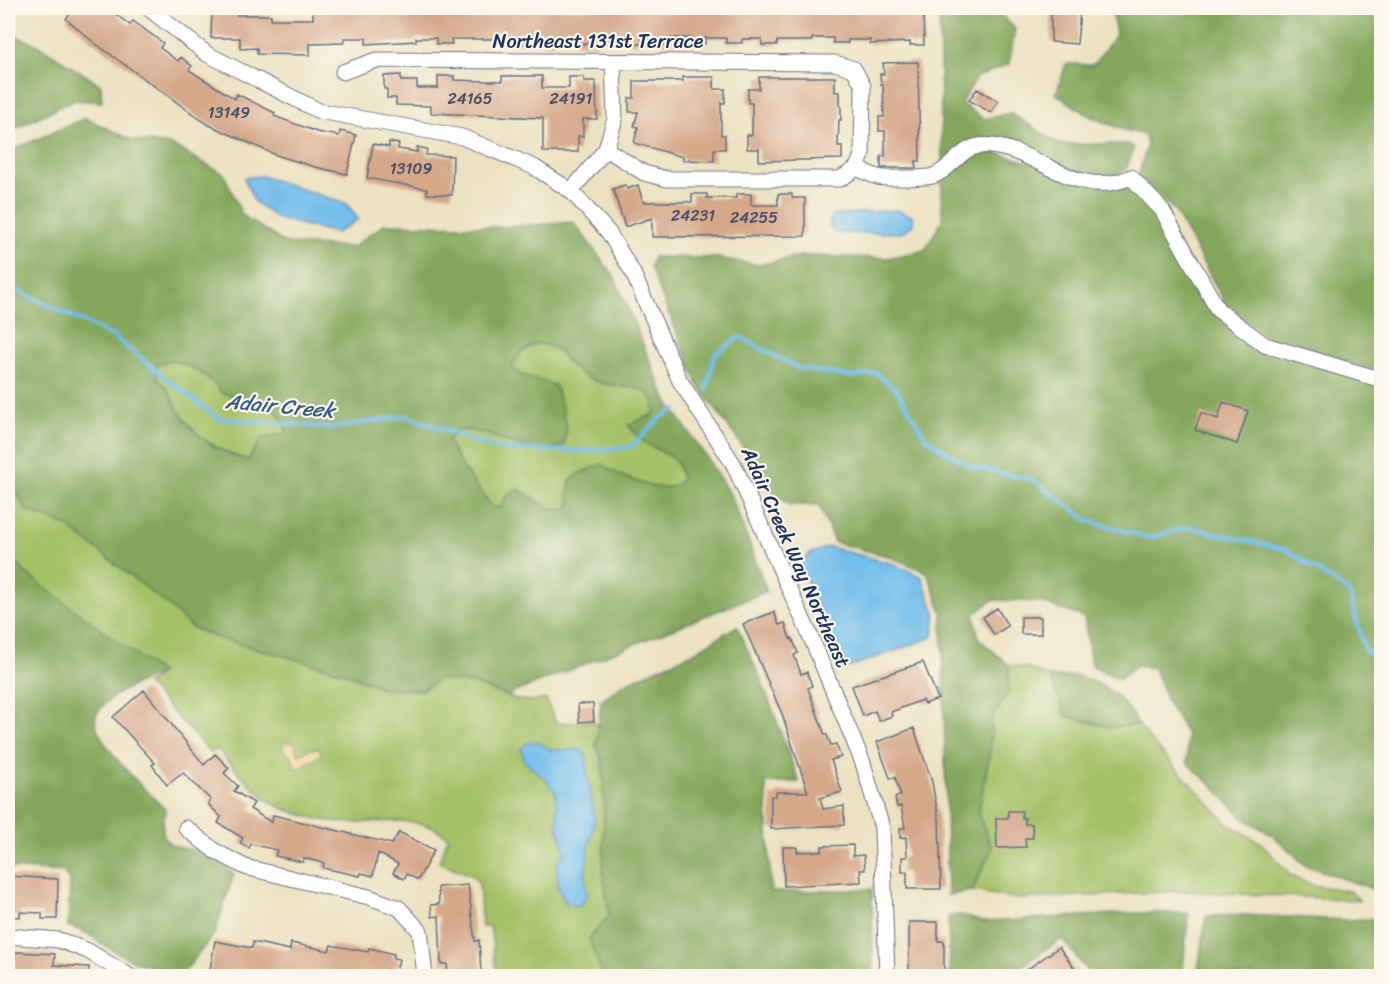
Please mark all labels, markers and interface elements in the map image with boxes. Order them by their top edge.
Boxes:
street label: Northeast 131st Terrace [493,24,704,59]
house number: 24165 [448,84,493,113]
house number: 24191 [550,84,593,113]
house number: 13149 [208,98,250,127]
house number: 13109 [390,154,432,183]
house number: 24231 [671,201,715,230]
house number: 24255 [730,203,778,232]
water label: Adair Creek [223,382,339,430]
street label: Adair Creek Way Northeast [731,440,860,674]

